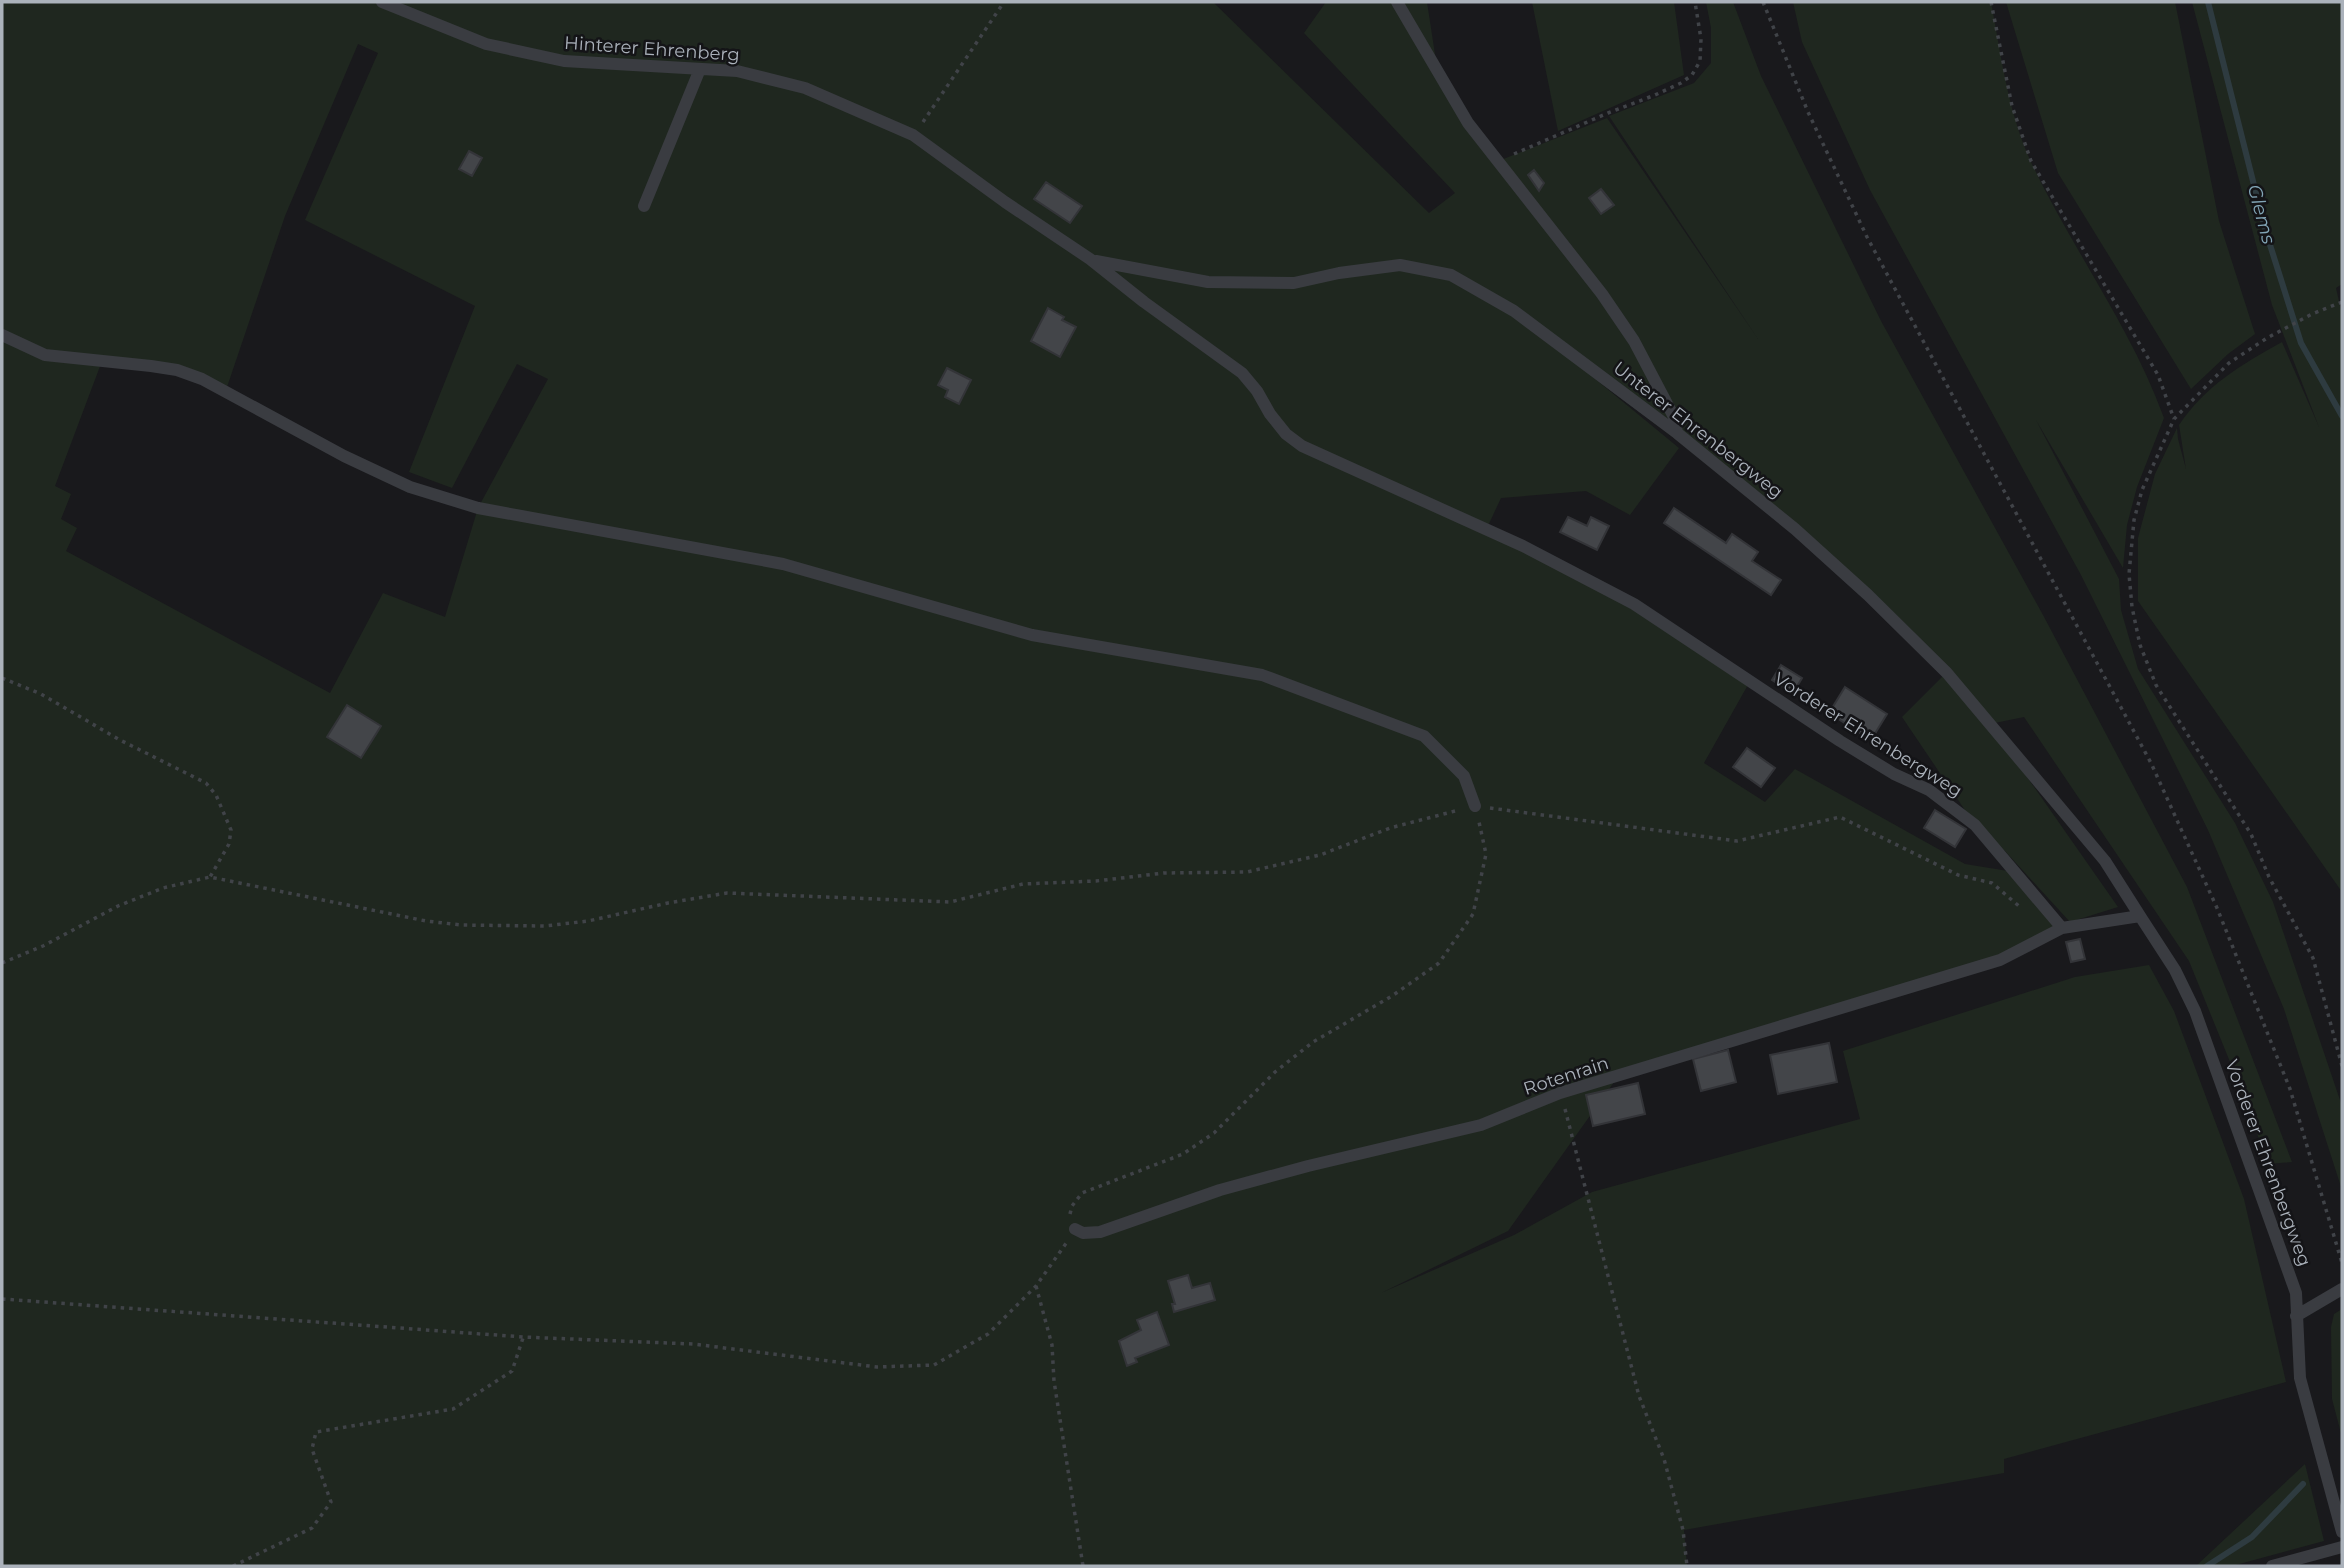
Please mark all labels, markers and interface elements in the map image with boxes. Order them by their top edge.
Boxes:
street label: Hinterer Ehrenberg [563,32,741,66]
water label: Glems [2243,182,2280,246]
street label: Unterer Ehrenbergweg [1609,357,1787,503]
street label: Vorderer Ehrenbergweg [1770,668,1966,802]
street label: Rotenrain [1521,1052,1611,1100]
street label: Vorderer Ehrenbergweg [2220,1057,2316,1269]

